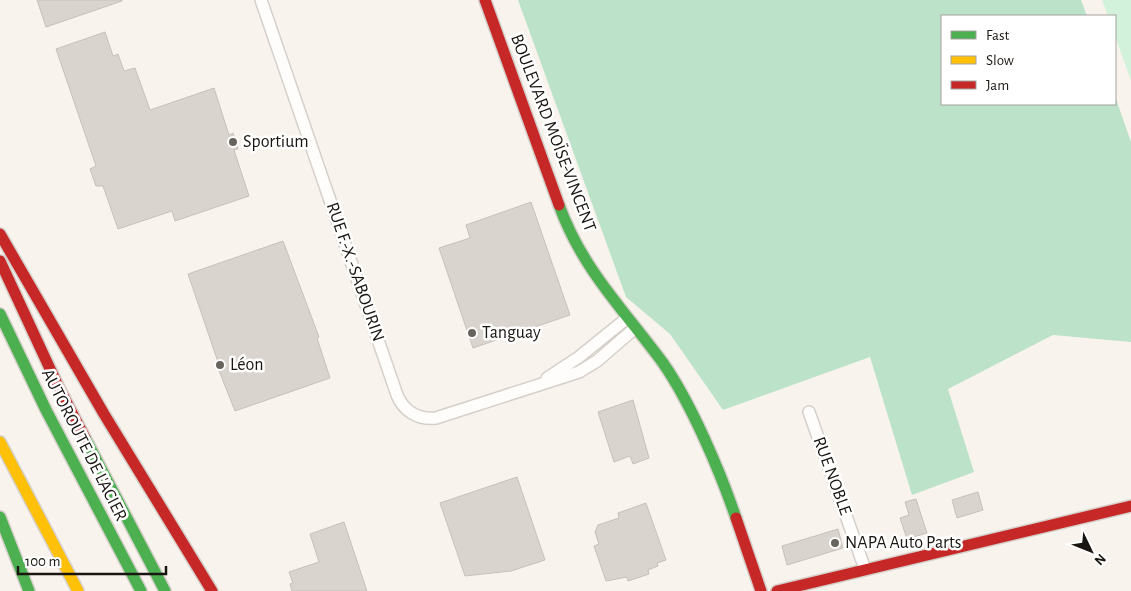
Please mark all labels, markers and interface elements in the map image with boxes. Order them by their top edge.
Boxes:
legend [941,15,1116,105]
text: Fast [986,28,1010,43]
street label: BOULEVARD MOÏSE-VINCENT [507,31,601,235]
text: Slow [986,53,1014,68]
text: Jam [986,78,1009,93]
place label: Sportium [243,133,309,151]
marker: Sportium [227,136,239,148]
street label: RUE F.-X.-SABOURIN [323,200,387,344]
place label: Tanguay [482,324,541,342]
marker: Tanguay [466,327,478,339]
place label: Léon [230,356,263,374]
marker: Léon [214,359,226,371]
street label: AUTOROUTE DE L'ACIER [38,366,130,524]
street label: RUE NOBLE [810,434,855,518]
north arrow [1066,526,1116,576]
place label: NAPA Auto Parts [845,534,961,552]
marker: NAPA Auto Parts [829,537,841,549]
scale bar [18,544,165,576]
text: N [1091,551,1108,568]
text: 100 m [25,554,60,569]

